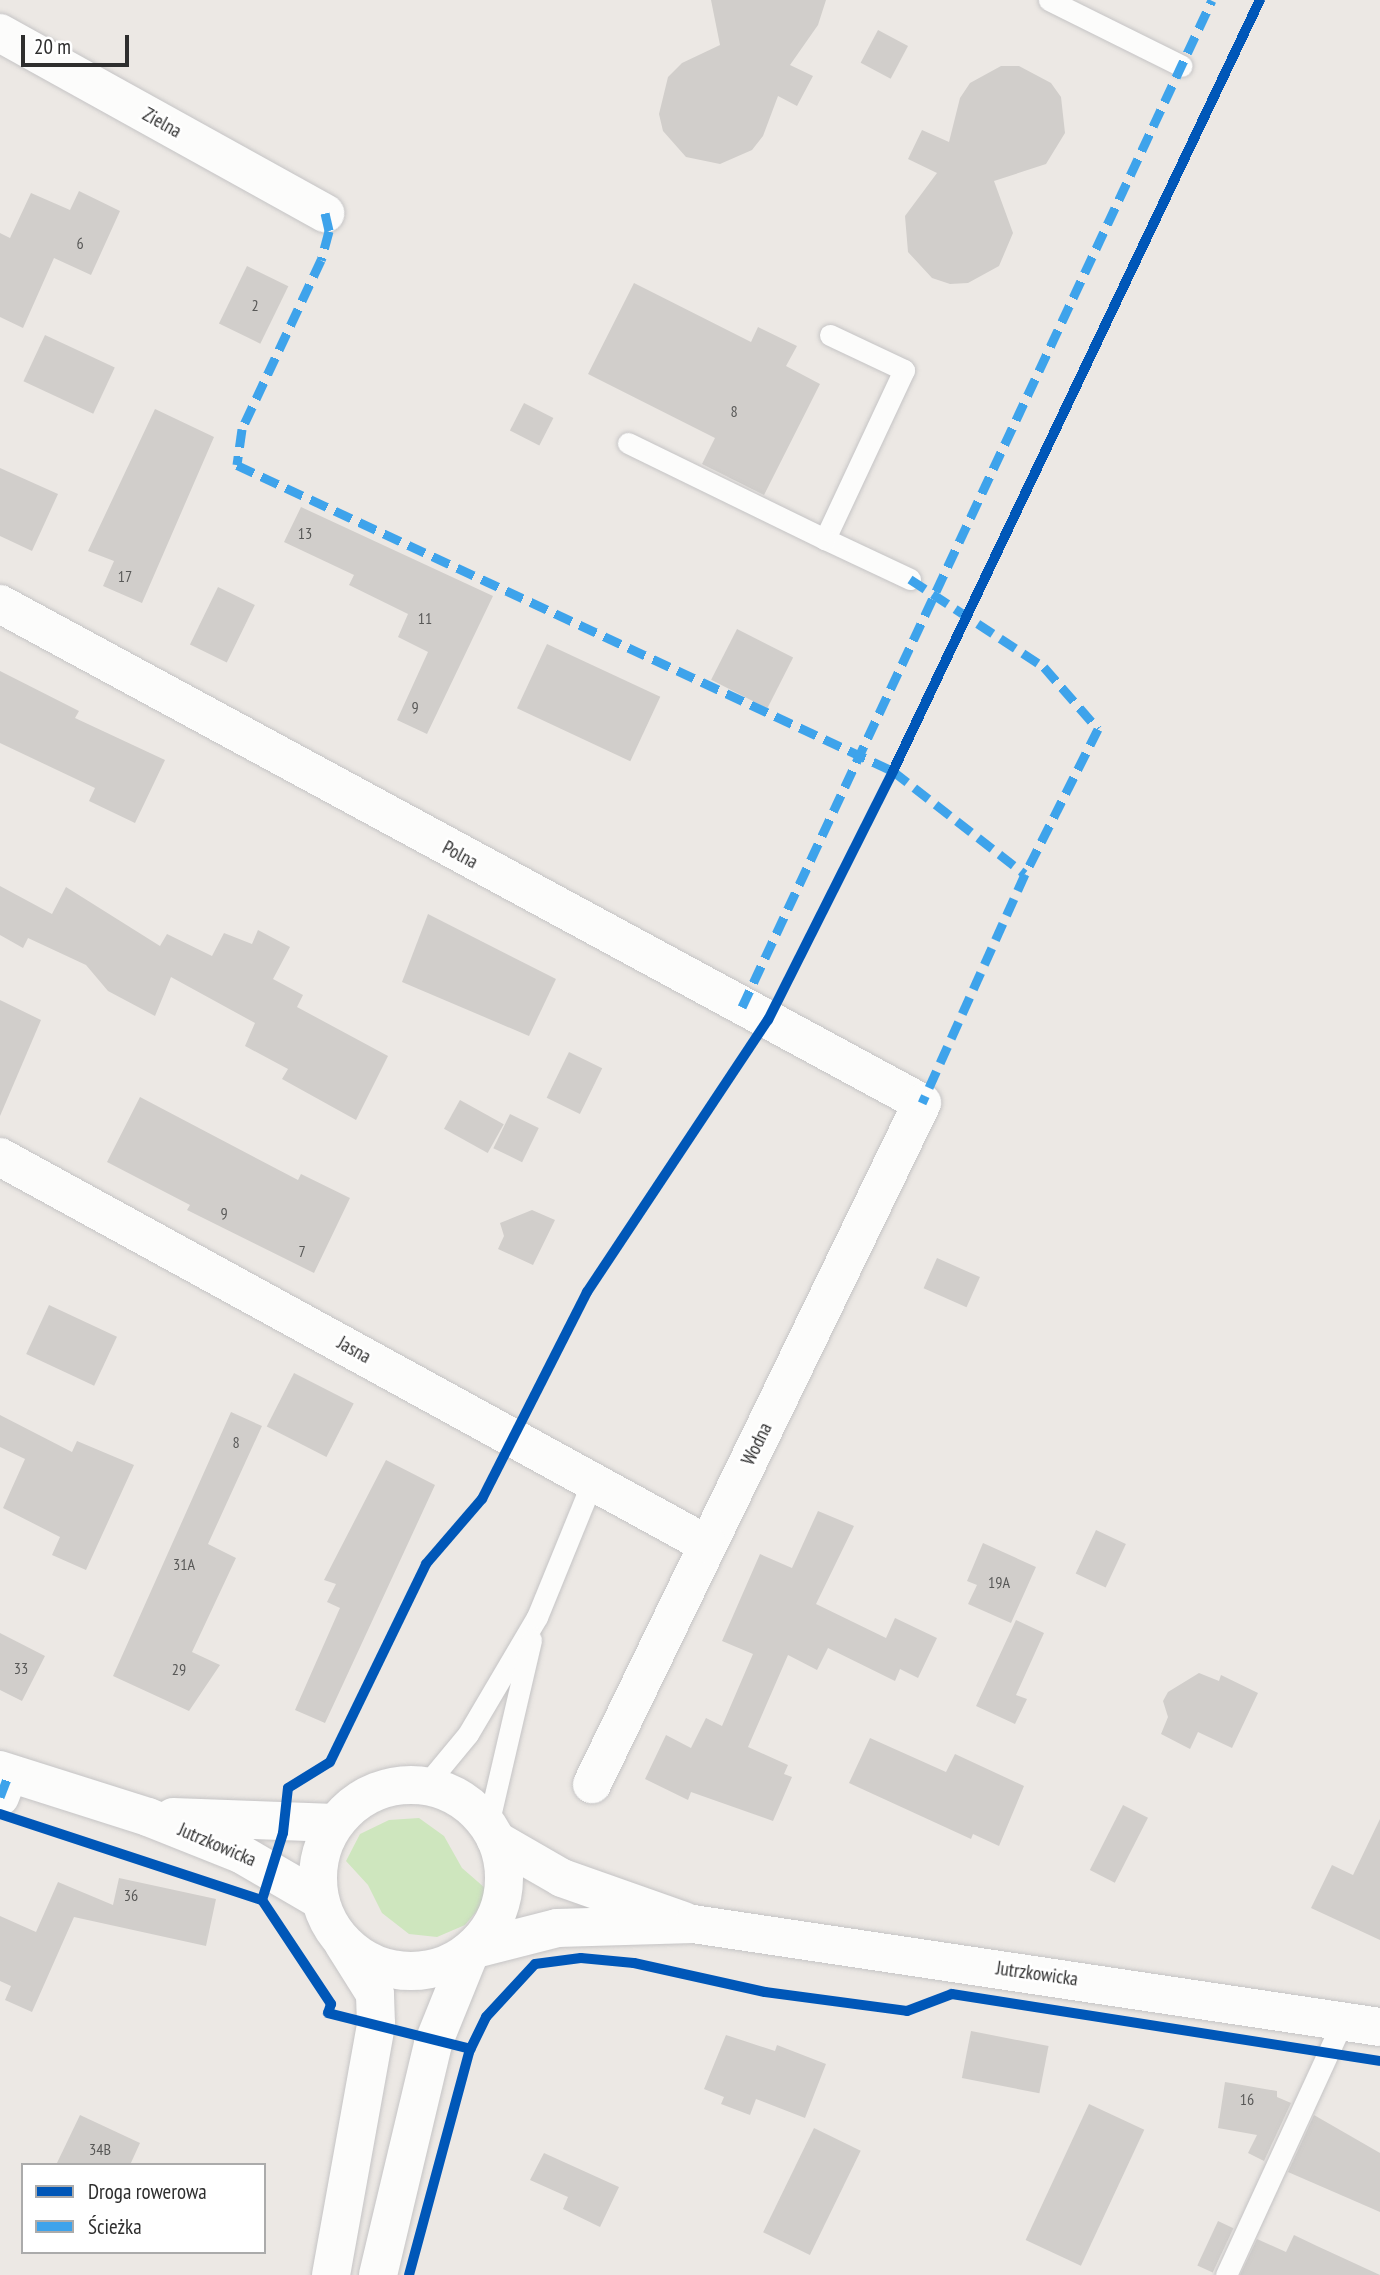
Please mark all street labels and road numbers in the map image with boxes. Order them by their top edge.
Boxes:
street label: Zielna [139,103,185,143]
street label: Polna [438,836,482,874]
street label: Jasna [333,1332,375,1368]
street label: Wodna [737,1419,777,1469]
street label: Jutrzkowicka [175,1818,259,1872]
street label: Jutrzkowicka [995,1957,1079,1991]

